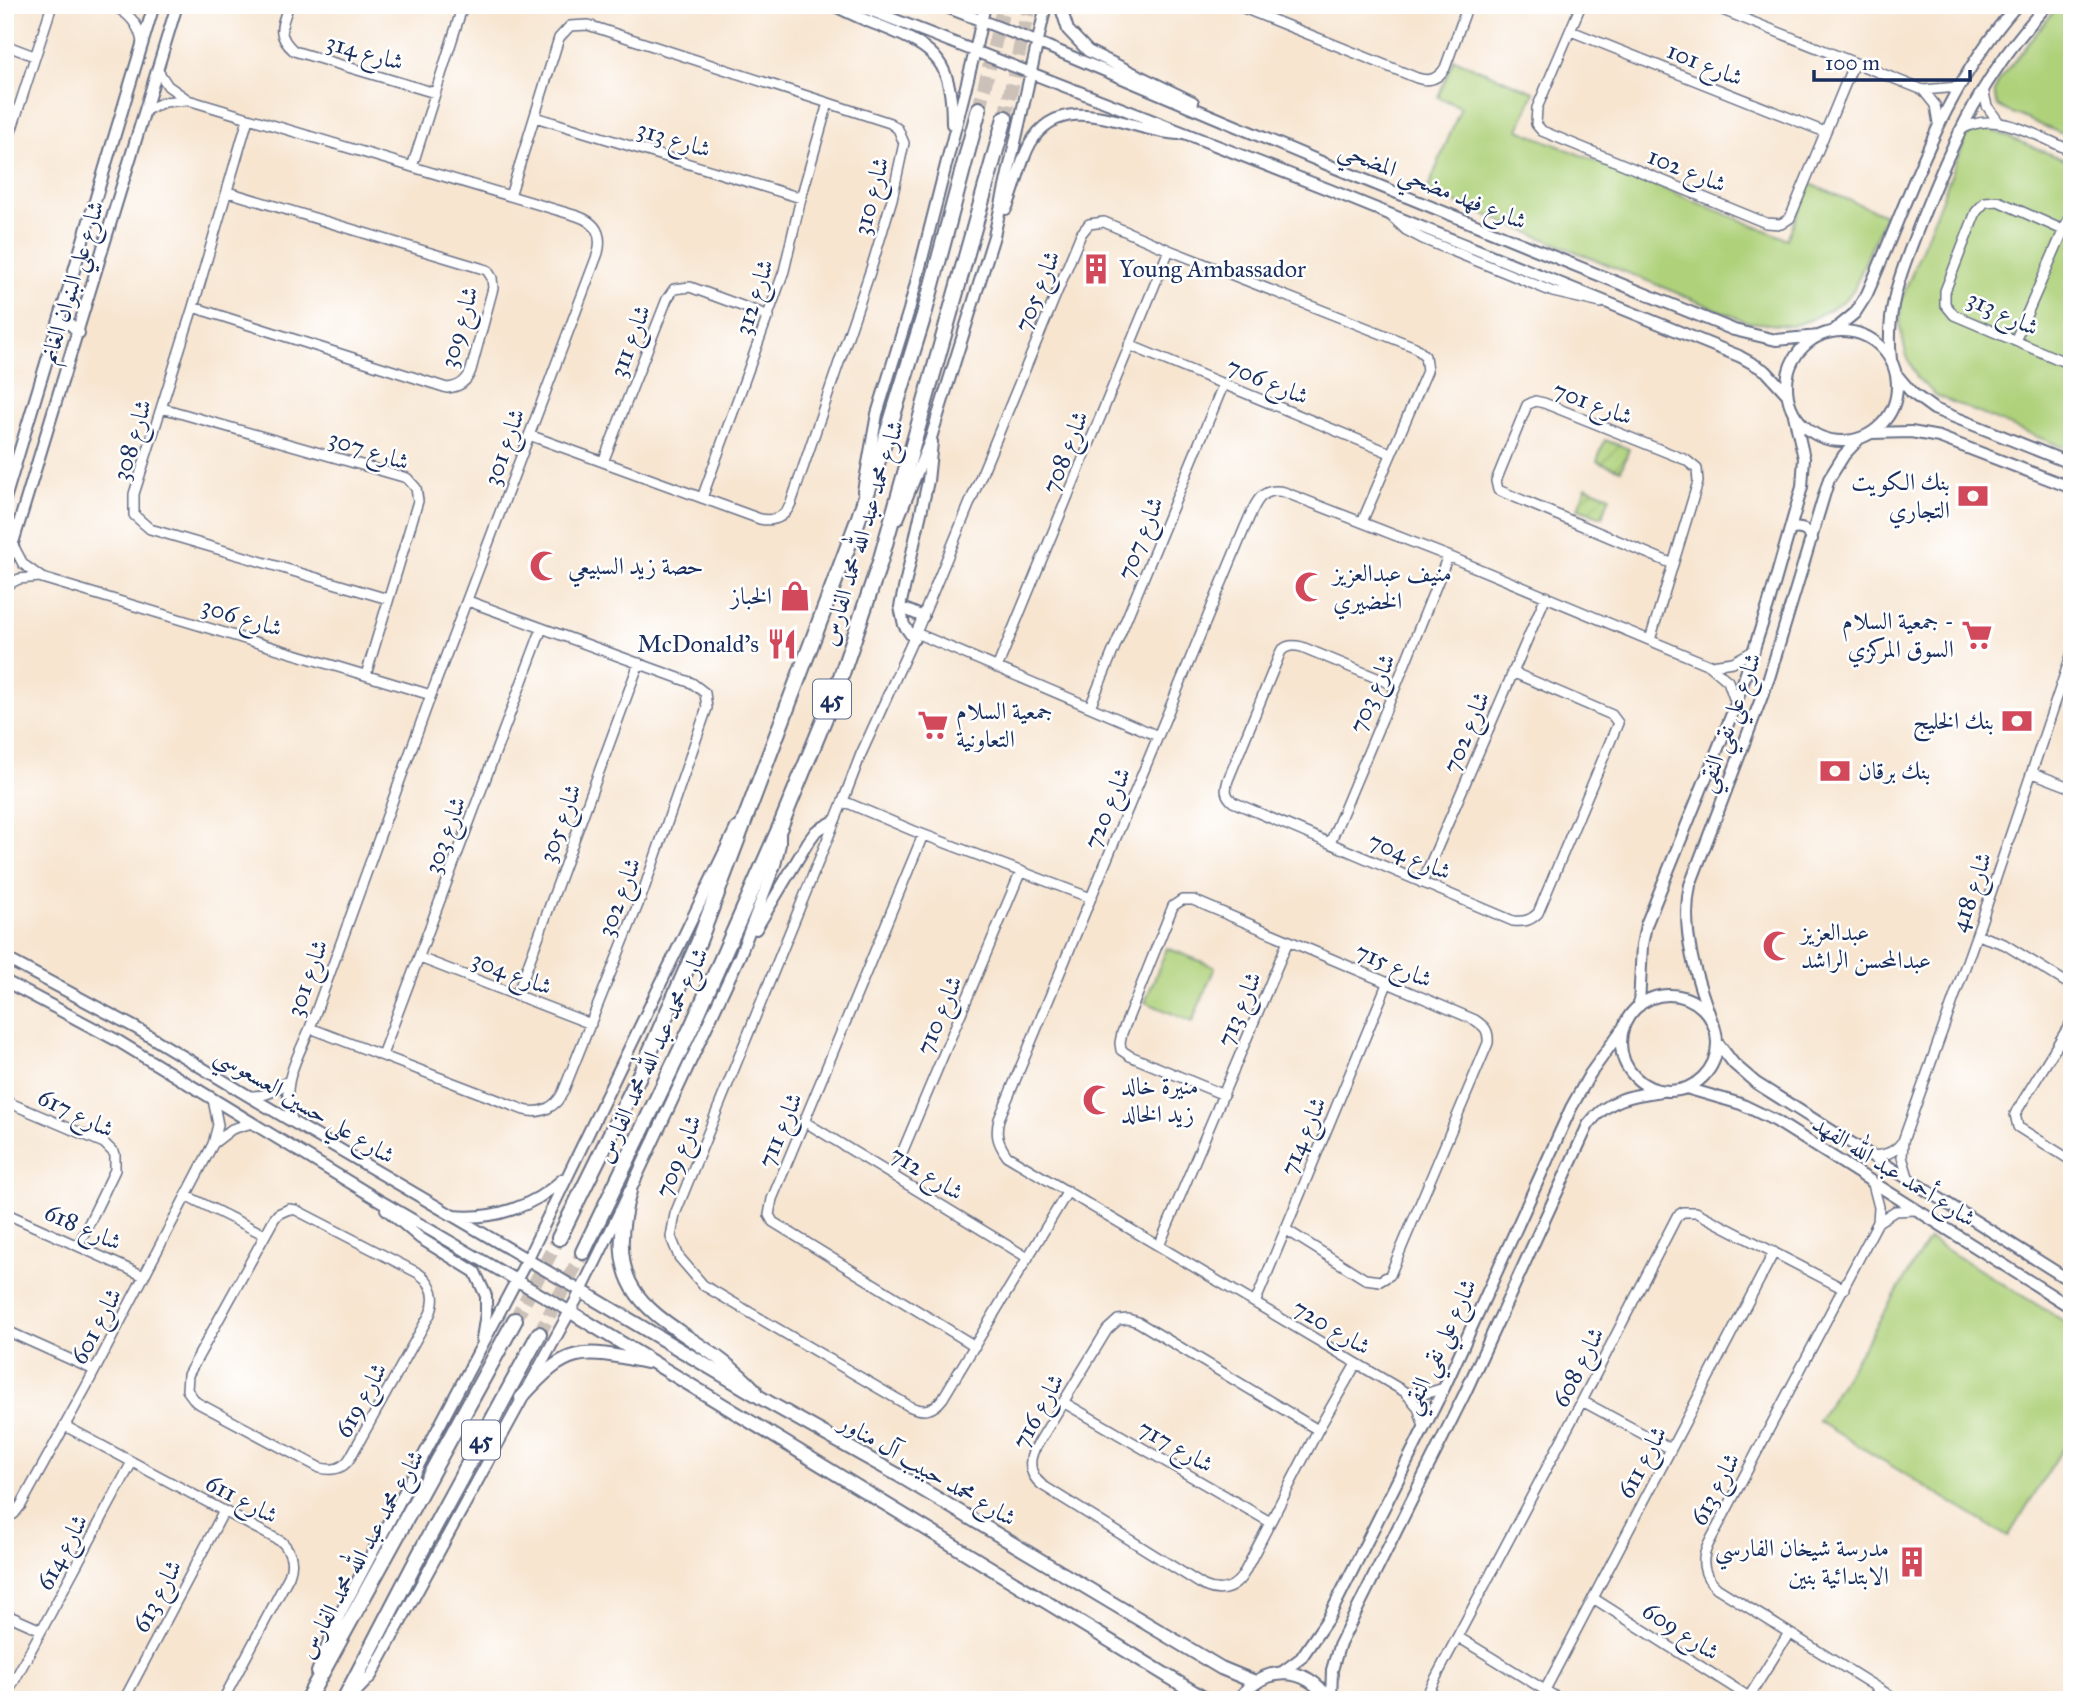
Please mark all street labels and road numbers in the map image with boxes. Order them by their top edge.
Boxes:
street label: شارع 314 [321,27,407,82]
street label: شارع 101 [1661,35,1747,97]
street label: شارع 313 [632,114,715,169]
street label: شارع فهد مضحي المضحي [1332,134,1531,244]
street label: شارع 102 [1641,141,1731,204]
street label: شارع 310 [846,154,901,240]
street label: شارع علي البنوان الغانم [33,197,119,369]
street label: شارع 705 [1007,246,1071,338]
street label: شارع 312 [728,255,785,340]
street label: شارع 309 [433,283,490,373]
street label: شارع 313 [1960,283,2044,347]
street label: شارع 311 [602,300,662,383]
street label: شارع 706 [1221,350,1313,416]
street label: شارع 701 [1547,374,1637,437]
street label: شارع 308 [105,396,163,486]
street label: شارع 301 [476,404,536,491]
street label: شارع 708 [1035,406,1100,500]
street label: شارع محمد عبد الله محمد الفارس [810,416,915,651]
street label: شارع 307 [323,423,413,482]
street label: شارع 707 [1110,492,1175,586]
street label: شارع 306 [197,591,286,648]
street label: شارع علي نقي النقي [1690,648,1776,798]
street label: شارع 703 [1342,649,1407,739]
road number: 45 [813,680,851,719]
street label: شارع 702 [1435,687,1501,779]
street label: شارع 720 [1076,763,1142,855]
street label: شارع 305 [532,780,593,868]
street label: شارع 303 [417,792,477,879]
street label: شارع 704 [1362,825,1456,891]
street label: شارع 418 [1943,848,2003,937]
street label: شارع 302 [590,853,652,943]
street label: شارع 301 [279,935,339,1022]
street label: شارع 715 [1349,936,1437,999]
street label: شارع محمد عبد الله محمد الفارس [585,941,720,1169]
street label: شارع 304 [466,944,556,1007]
street label: شارع 713 [1210,967,1273,1053]
street label: شارع 710 [909,971,974,1061]
street label: شارع علي حسين العسعوسي [205,1039,400,1177]
street label: شارع 617 [31,1082,119,1149]
street label: شارع 711 [751,1088,814,1174]
street label: شارع 714 [1273,1092,1338,1182]
street label: شارع أحمد عبد الله الفهد [1804,1105,1984,1238]
street label: شارع 709 [648,1110,713,1204]
street label: شارع 712 [882,1139,969,1211]
street label: شارع 618 [38,1197,126,1262]
street label: شارع علي نقي النقي [1395,1274,1491,1422]
street label: شارع 601 [63,1283,133,1372]
street label: شارع 720 [1285,1292,1376,1366]
street label: شارع 608 [1545,1322,1615,1414]
street label: شارع 619 [328,1357,398,1445]
street label: شارع 716 [1005,1368,1075,1456]
street label: شارع محمد حبيب آل مناور [830,1406,1022,1537]
street label: شارع 717 [1131,1413,1219,1484]
road number: 45 [462,1420,500,1460]
street label: شارع 611 [1610,1421,1678,1506]
street label: شارع محمد عبد الله محمد الفارس [288,1442,435,1666]
street label: شارع 613 [1683,1447,1751,1533]
street label: شارع 611 [198,1467,283,1535]
street label: شارع 614 [30,1509,99,1598]
street label: شارع 613 [125,1554,193,1640]
street label: شارع 609 [1634,1595,1725,1671]

